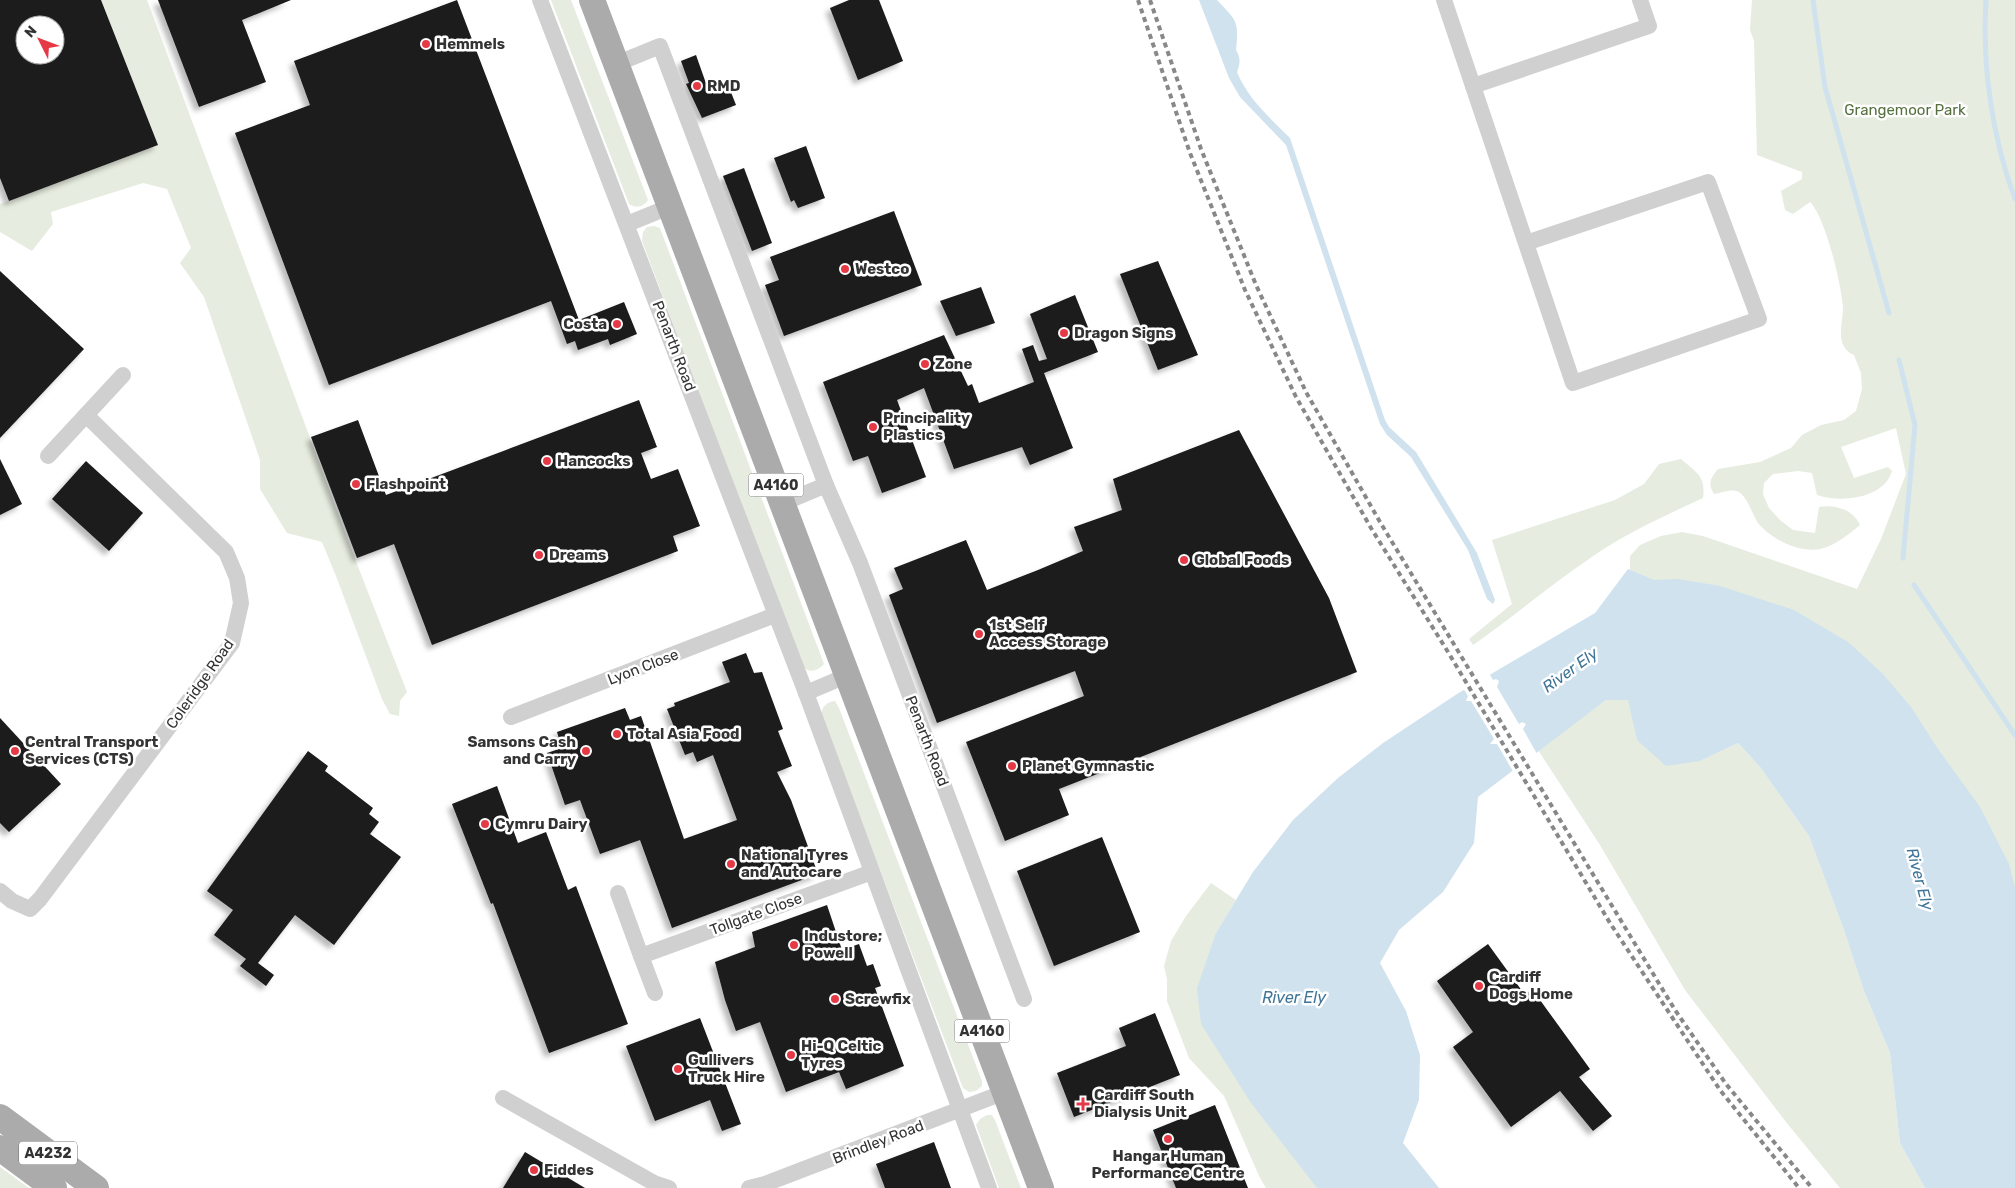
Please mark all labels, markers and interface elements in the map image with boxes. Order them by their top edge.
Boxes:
north arrow [15,15,65,65]
text: N [21,22,40,41]
place label: Hemmels [436,35,505,53]
marker: Hemmels [420,38,432,50]
place label: RMD [707,77,741,95]
marker: RMD [691,80,703,92]
park label: Grangemoor Park [1844,101,1966,119]
place label: Westco [855,260,909,278]
marker: Westco [839,263,851,275]
street label: Penarth Road [649,298,699,394]
place label: Costa [563,315,607,333]
marker: Costa [611,318,623,330]
place label: Dragon Signs [1074,324,1173,342]
marker: Dragon Signs [1058,327,1070,339]
place label: Zone [935,355,972,373]
marker: Zone [919,358,931,370]
place label: Principality Plastics [883,409,970,444]
marker: Principality Plastics [867,421,879,433]
place label: Hancocks [557,452,630,470]
marker: Hancocks [541,455,553,467]
road number: A4160 [748,474,804,496]
place label: Flashpoint [366,475,446,493]
marker: Flashpoint [350,478,362,490]
place label: Dreams [549,546,606,564]
marker: Dreams [533,549,545,561]
place label: Global Foods [1194,551,1289,569]
marker: Global Foods [1178,554,1190,566]
place label: 1st Self Access Storage [989,616,1106,651]
marker: 1st Self Access Storage [973,628,985,640]
street label: Coleridge Road [162,636,238,732]
water label: River Ely [1538,643,1602,697]
street label: Lyon Close [605,645,681,689]
street label: Penarth Road [902,693,952,789]
place label: Total Asia Food [627,725,740,743]
marker: Total Asia Food [611,728,623,740]
place label: Central Transport Services (CTS) [25,733,158,768]
place label: Samsons Cash and Carry [467,733,576,768]
marker: Central Transport Services (CTS) [9,745,21,757]
marker: Samsons Cash and Carry [580,745,592,757]
place label: Planet Gymnastic [1022,757,1155,775]
marker: Planet Gymnastic [1006,760,1018,772]
place label: Cymru Dairy [495,815,588,833]
marker: Cymru Dairy [479,818,491,830]
place label: National Tyres and Autocare [741,846,848,881]
water label: River Ely [1903,846,1938,913]
marker: National Tyres and Autocare [725,858,737,870]
street label: Tollgate Close [708,889,804,939]
place label: Industore; Powell [804,927,882,962]
marker: Industore; Powell [788,939,800,951]
place label: Cardiff Dogs Home [1489,968,1573,1003]
marker: Cardiff Dogs Home [1473,980,1485,992]
water label: River Ely [1262,988,1327,1007]
place label: Screwfix [845,990,911,1008]
marker: Screwfix [829,993,841,1005]
road number: A4160 [954,1019,1010,1042]
place label: Hi-Q Celtic Tyres [801,1037,882,1072]
marker: Hi-Q Celtic Tyres [785,1049,797,1061]
place label: Gullivers Truck Hire [688,1051,765,1086]
marker: Gullivers Truck Hire [672,1063,684,1075]
place label: Cardiff South Dialysis Unit [1094,1086,1194,1121]
marker: Cardiff South Dialysis Unit [1076,1097,1090,1111]
street label: Brindley Road [830,1116,926,1168]
marker: Hangar Human Performance Centre [1162,1133,1174,1145]
road number: A4232 [19,1142,77,1164]
place label: Hangar Human Performance Centre [1091,1147,1245,1182]
place label: Fiddes [544,1161,594,1179]
marker: Fiddes [528,1164,540,1176]

